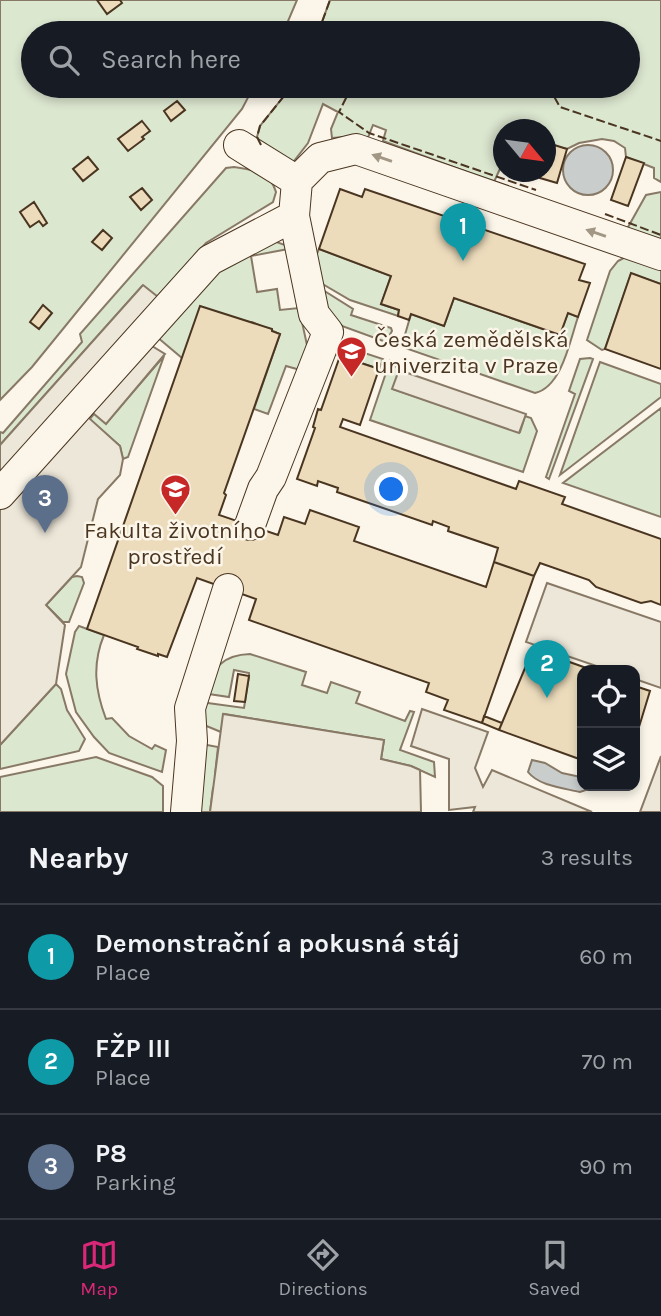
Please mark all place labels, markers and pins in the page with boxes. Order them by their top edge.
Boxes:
pin: 1 [440,203,486,261]
place label: Česká zemědělská univerzita v Praze [374,326,569,379]
school or university icon: Česká zemědělská univerzita v Praze [334,335,368,379]
school or university icon: Fakulta životního prostředí [158,472,192,516]
pin: 3 [22,475,68,533]
place label: Fakulta životního prostředí [84,517,266,570]
pin: 2 [524,640,570,698]

